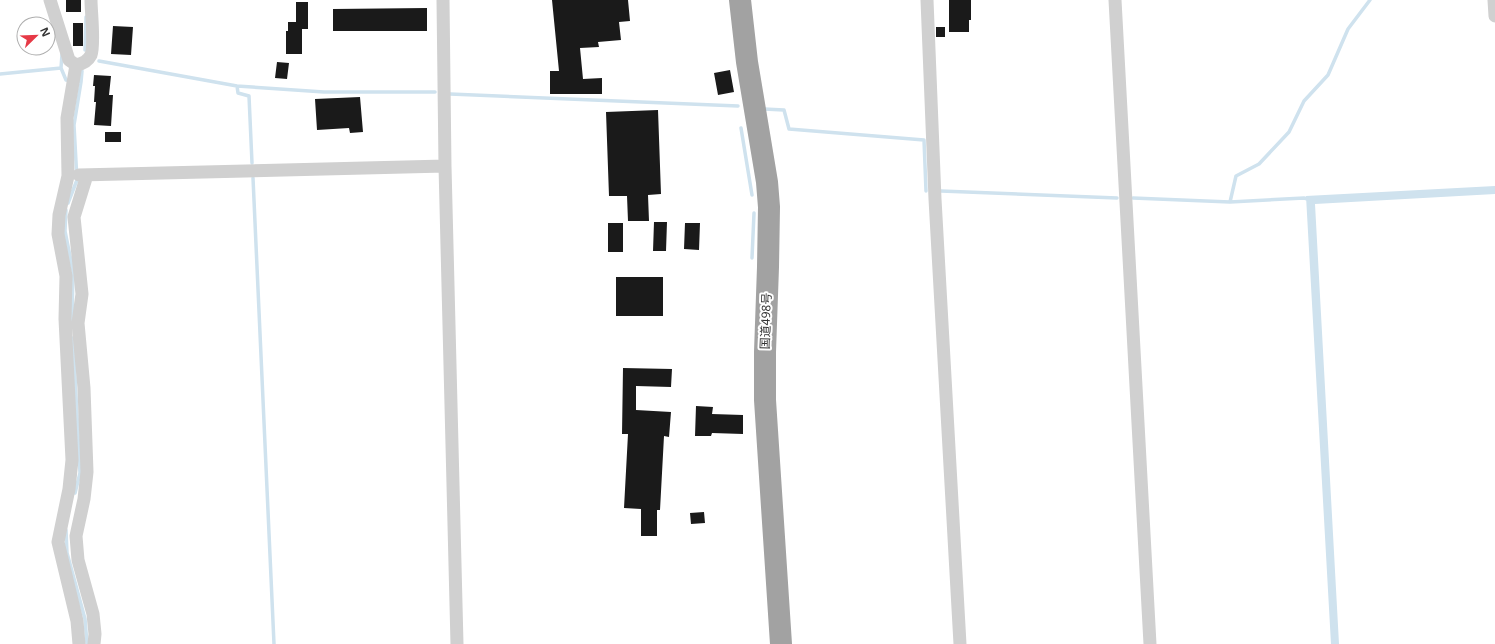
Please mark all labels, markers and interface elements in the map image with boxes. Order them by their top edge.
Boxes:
north arrow [16,16,56,56]
text: N [37,25,54,39]
street label: 国道498号 [756,292,775,350]

